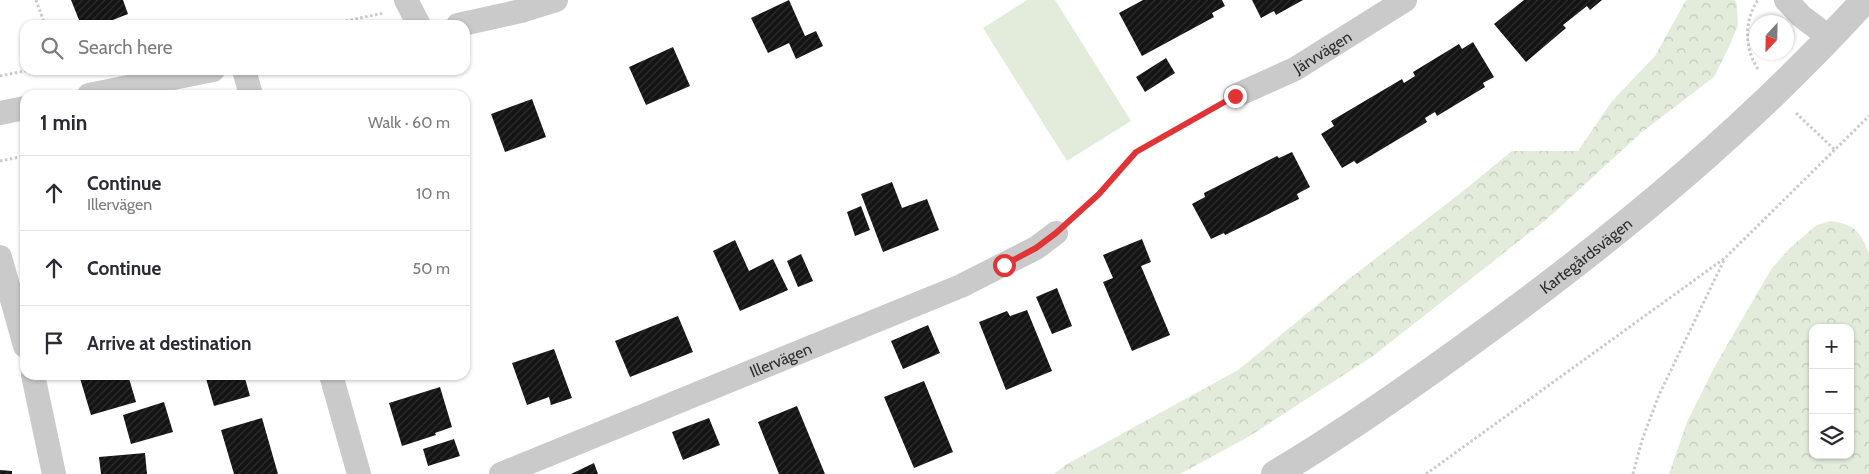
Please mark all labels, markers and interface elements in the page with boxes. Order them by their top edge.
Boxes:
north arrow [1749,15,1794,60]
search box [20,20,470,75]
street label: Järvvägen [1289,27,1355,78]
icon: search [38,34,66,62]
text: Search here [78,36,172,59]
route end [1224,85,1247,108]
text: 1 min [40,110,87,135]
text: Walk · 60 m [368,113,450,132]
text: Continue [87,172,161,195]
icon: ahead [40,179,68,207]
text: 10 m [416,184,450,203]
text: Illervägen [87,195,152,214]
street label: Kartegårdsvägen [1536,213,1636,298]
icon: ahead [40,254,68,282]
route start [993,254,1016,277]
text: Continue [87,257,161,280]
text: 50 m [413,259,450,278]
map controls [1809,324,1854,459]
button: + [1809,324,1854,369]
icon: arrive [40,329,68,357]
text: Arrive at destination [87,332,251,355]
street label: Illervägen [747,339,814,381]
button: − [1809,369,1854,414]
button: layers [1809,414,1854,459]

